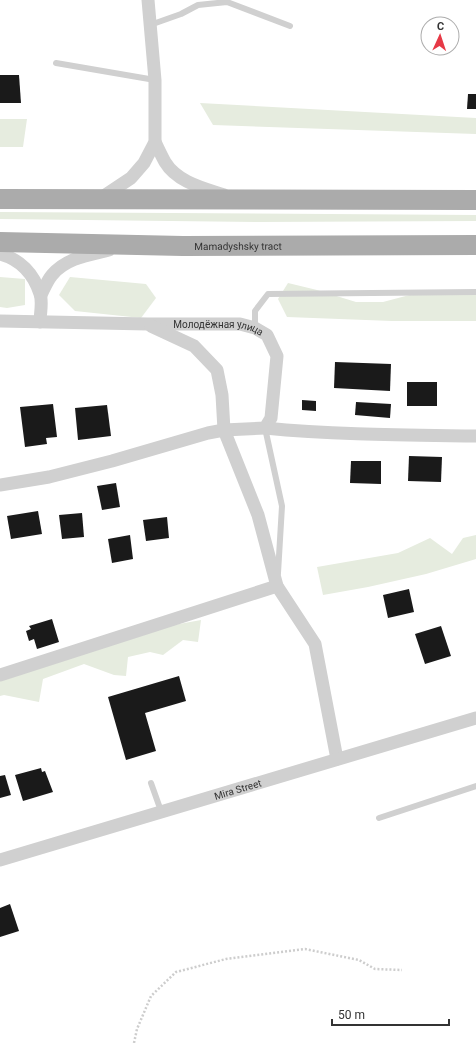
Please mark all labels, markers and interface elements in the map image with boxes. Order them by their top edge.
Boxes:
north arrow [420,16,460,56]
text: С [437,20,444,33]
street label: Mamadyshsky tract [194,241,282,252]
street label: Молодёжная улица [173,319,265,338]
street label: Mira Street [213,777,263,802]
scale bar [332,1001,449,1027]
text: 50 m [338,1008,365,1022]

